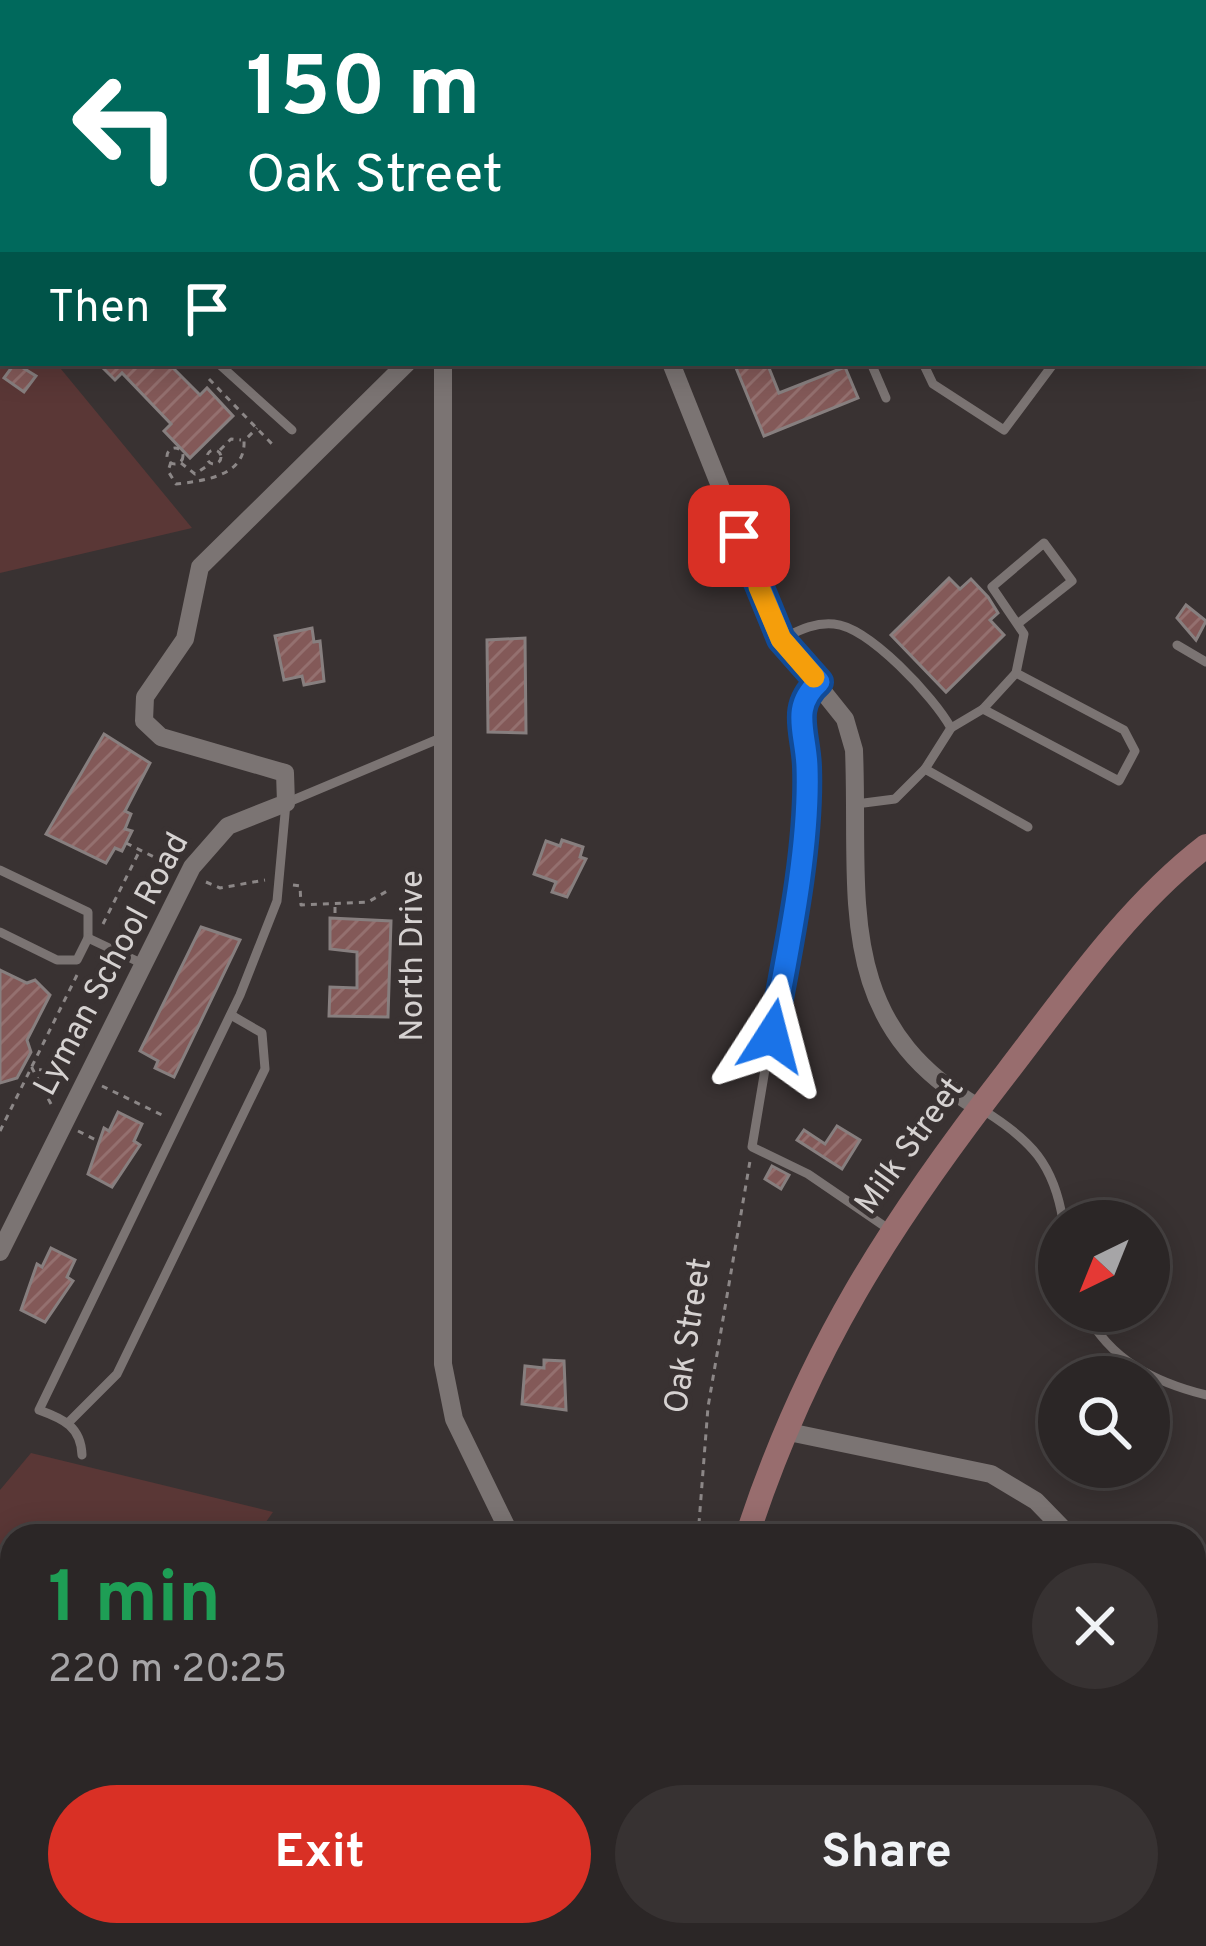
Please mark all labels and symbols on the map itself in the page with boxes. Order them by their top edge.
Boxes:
pin [688,485,790,587]
street label: Lyman School Road [26,826,200,1104]
street label: North Drive [393,870,435,1042]
position arrow [709,973,835,1099]
street label: Milk Street [847,1070,975,1224]
north arrow [1038,1200,1170,1332]
street label: Oak Street [657,1255,723,1417]

